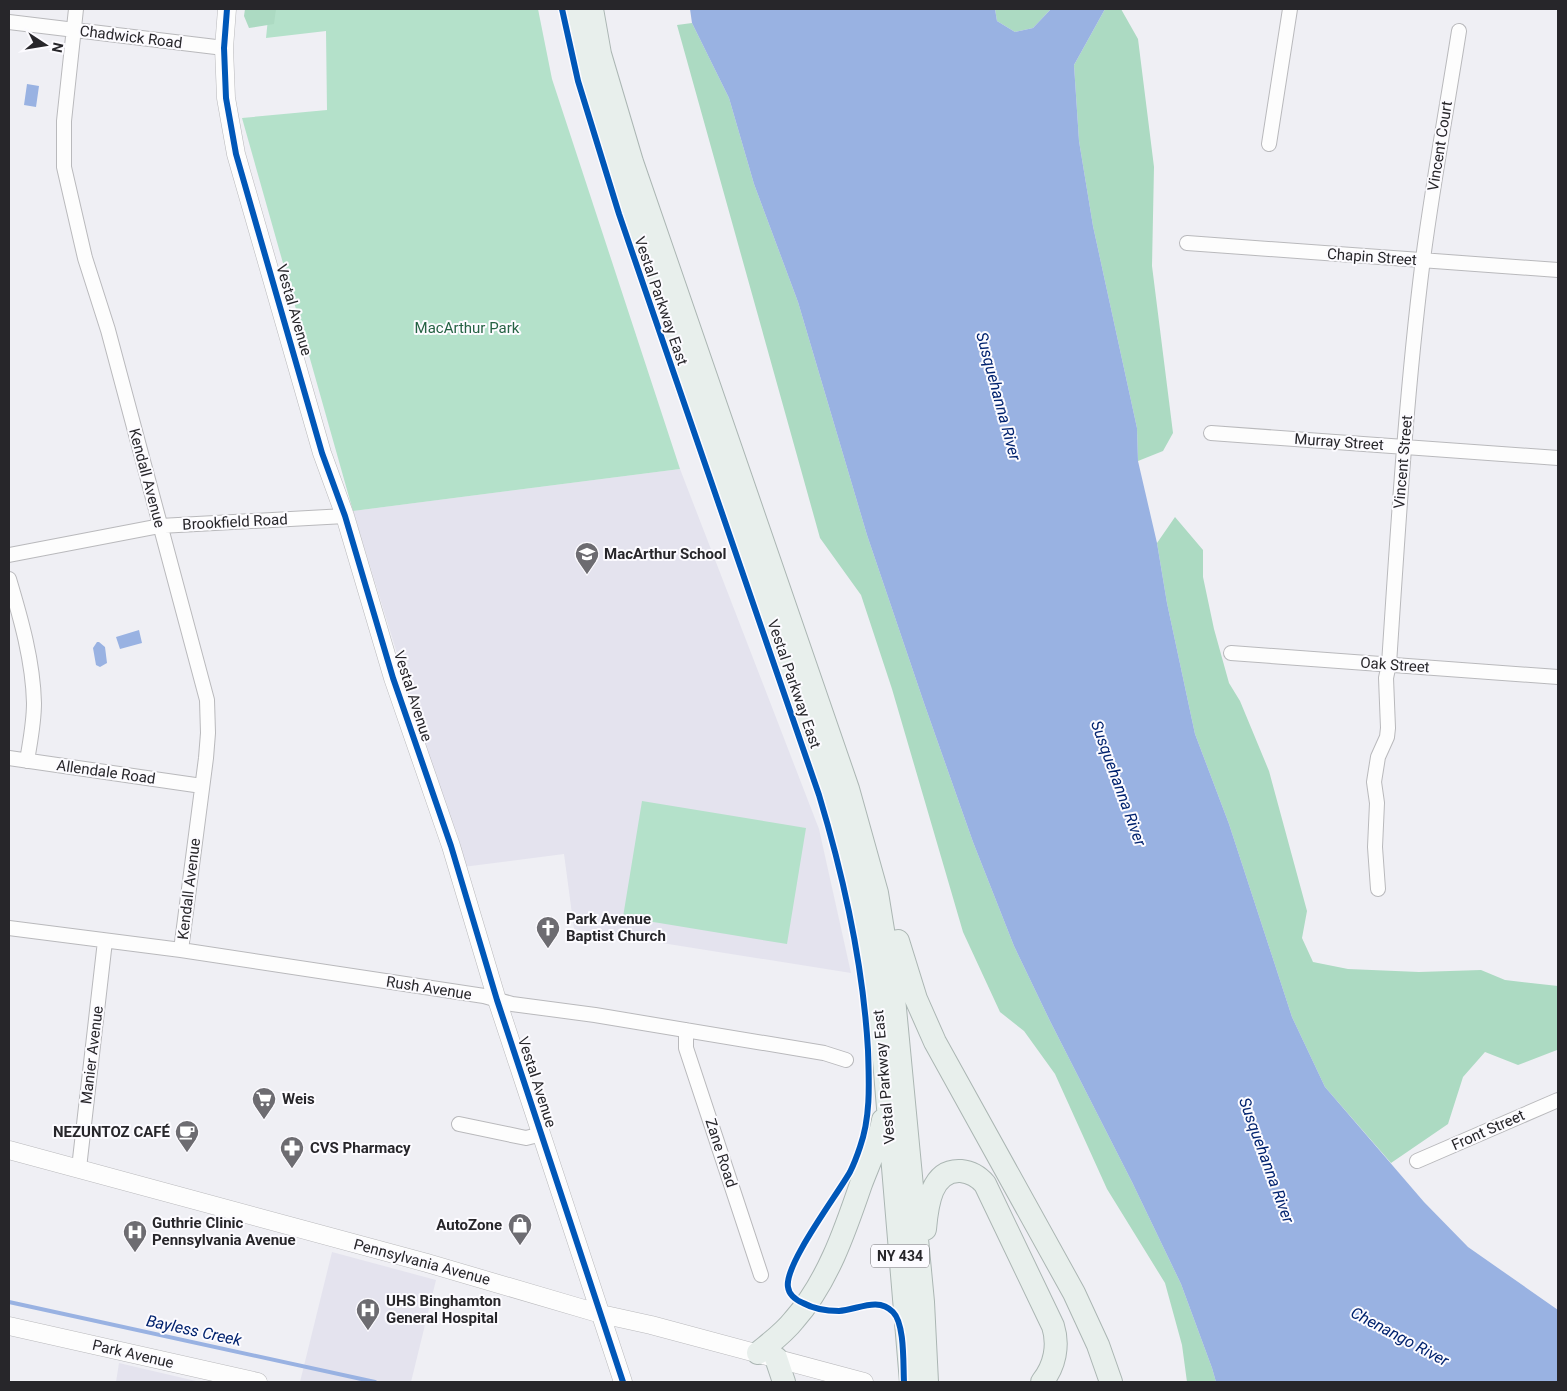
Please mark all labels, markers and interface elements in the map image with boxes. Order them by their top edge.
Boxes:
north arrow [20,20,70,70]
street label: Chadwick Road [79,22,183,52]
text: N [49,41,67,54]
street label: Vincent Court [1424,99,1456,192]
street label: Vestal Parkway East [631,234,692,368]
street label: Chapin Street [1327,245,1418,269]
street label: Vestal Avenue [272,262,316,358]
park label: MacArthur Park [415,319,520,337]
water label: Susquehanna River [972,330,1025,463]
street label: Vincent Street [1390,414,1416,509]
street label: Kendall Avenue [125,426,169,530]
street label: Murray Street [1294,430,1384,454]
street label: Brookfield Road [182,510,288,534]
school or university icon: MacArthur School [574,541,600,575]
place label: MacArthur School [604,545,726,563]
street label: Vestal Parkway East [764,617,825,751]
street label: Vestal Avenue [390,648,436,744]
street label: Oak Street [1360,654,1430,676]
water label: Susquehanna River [1087,718,1150,849]
street label: Allendale Road [55,756,157,788]
street label: Kendall Avenue [174,837,204,941]
place label: Park Avenue Baptist Church [566,910,666,945]
church icon: Park Avenue Baptist Church [535,915,561,949]
street label: Rush Avenue [385,972,473,1004]
street label: Manier Avenue [77,1005,107,1105]
street label: Vestal Parkway East [869,1009,899,1145]
street label: Vestal Avenue [514,1034,560,1130]
supermarket icon: Weis [251,1086,277,1120]
place label: Weis [282,1090,315,1108]
water label: Susquehanna River [1235,1095,1298,1226]
street label: Front Street [1449,1106,1527,1154]
street label: Zane Road [701,1116,741,1190]
cafe icon: NEZUNTOZ CAFÉ [174,1119,200,1153]
place label: NEZUNTOZ CAFÉ [53,1123,171,1141]
pharmacy icon: CVS Pharmacy [279,1135,305,1169]
place label: CVS Pharmacy [310,1139,411,1157]
shop icon: AutoZone [507,1212,533,1246]
place label: Guthrie Clinic Pennsylvania Avenue [152,1214,296,1249]
place label: AutoZone [436,1216,502,1234]
hospital icon: Guthrie Clinic Pennsylvania Avenue [122,1219,148,1253]
street label: Pennsylvania Avenue [352,1235,492,1289]
road number: NY 434 [871,1244,929,1268]
place label: UHS Binghamton General Hospital [386,1292,501,1327]
hospital icon: UHS Binghamton General Hospital [355,1297,381,1331]
water label: Chenango River [1348,1303,1453,1371]
water label: Bayless Creek [145,1311,244,1350]
street label: Park Avenue [91,1336,176,1372]

